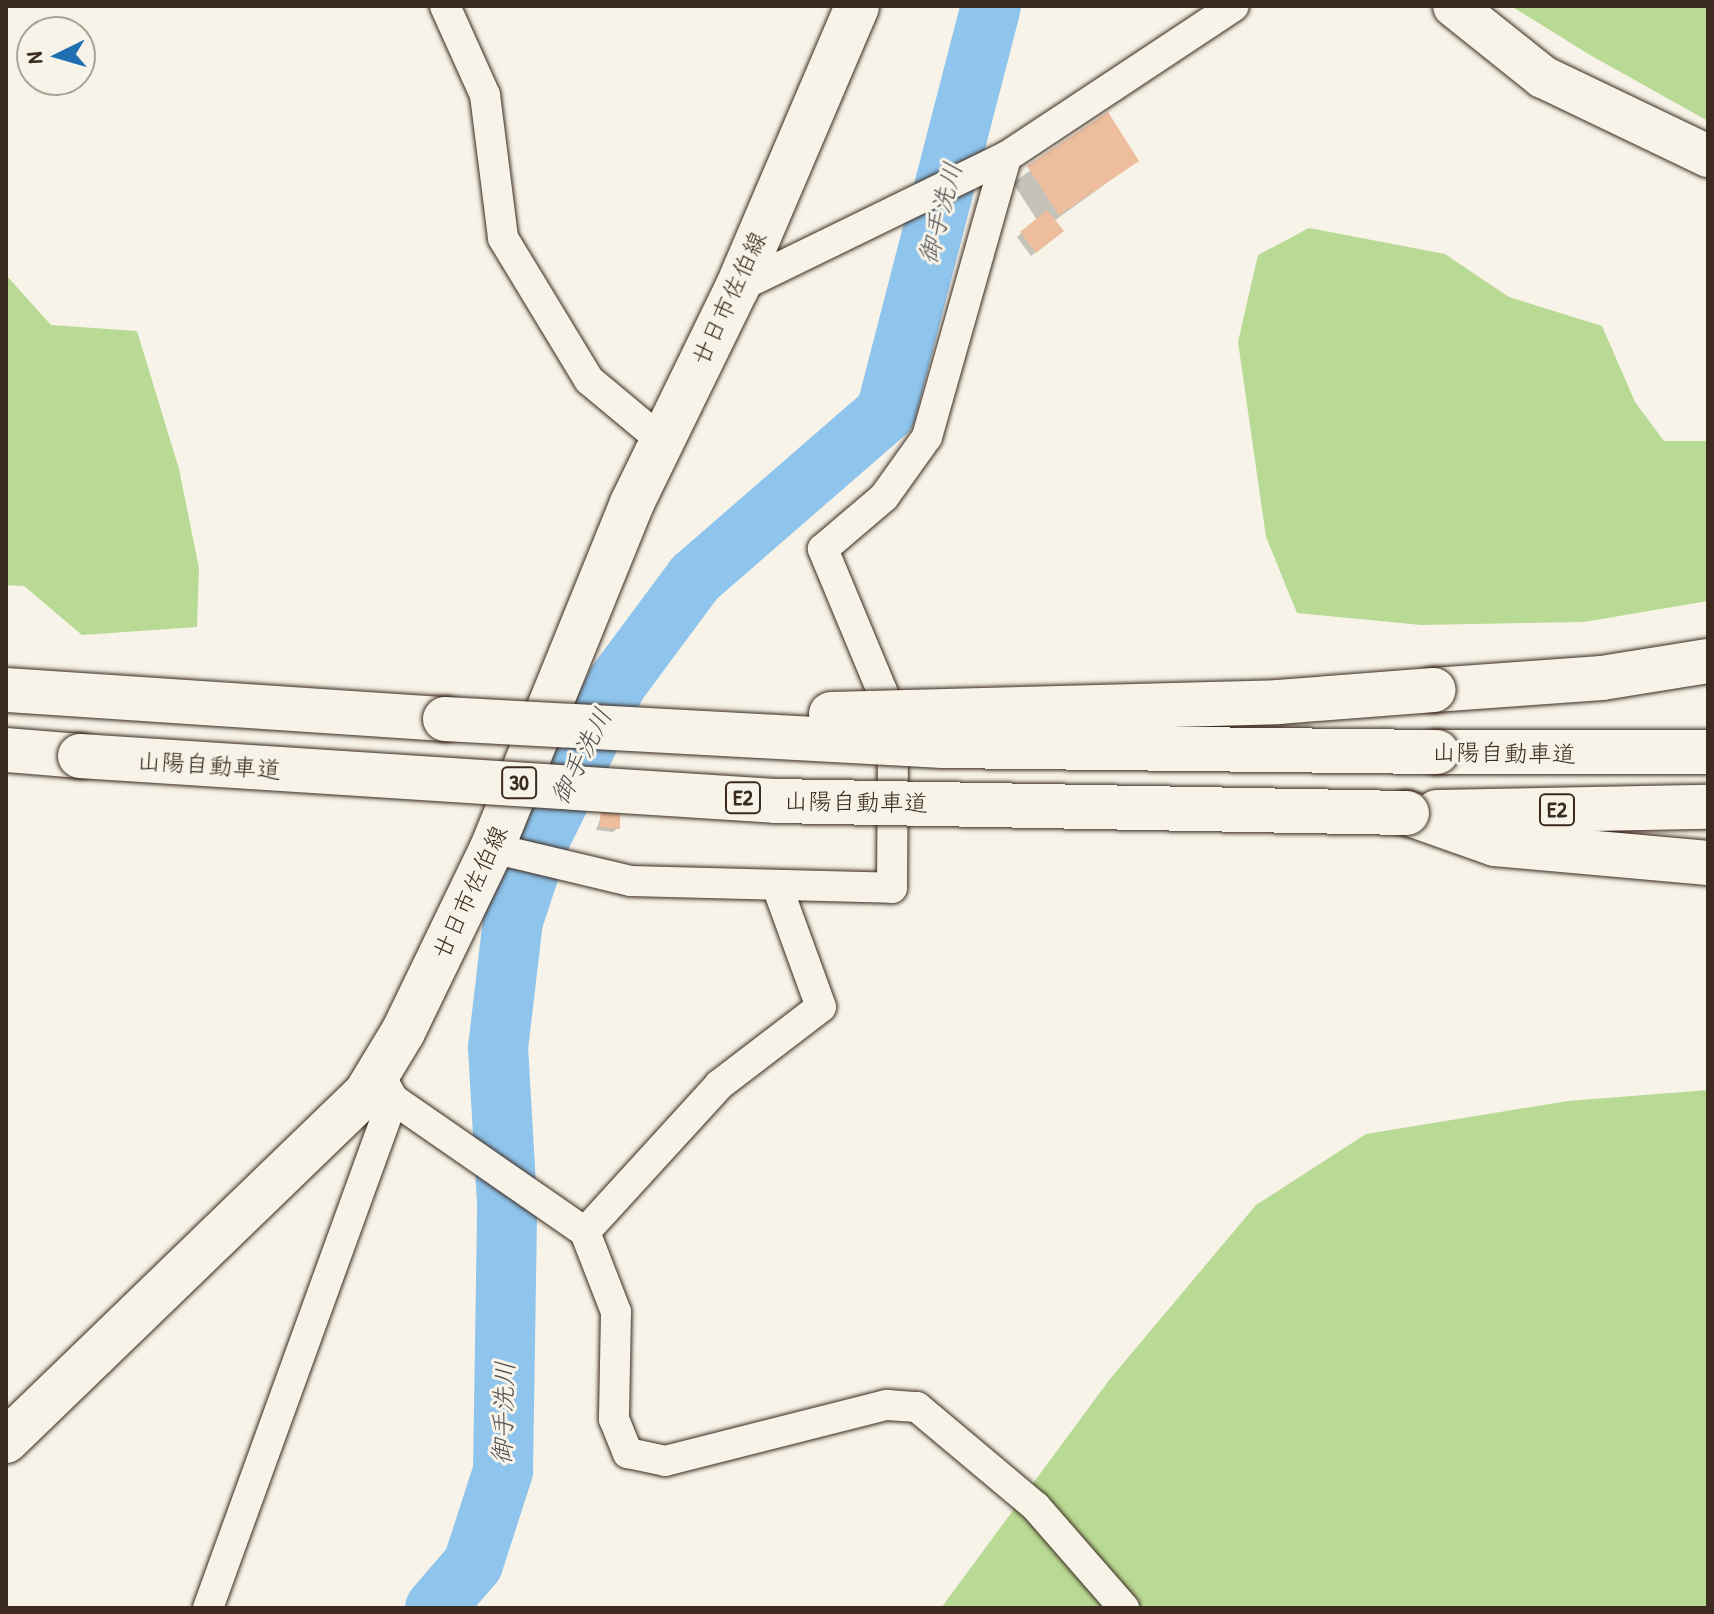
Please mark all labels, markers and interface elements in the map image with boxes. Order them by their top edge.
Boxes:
north arrow [16,16,96,96]
text: N [19,51,50,65]
water label: 御手洗川 [911,159,969,267]
street label: 廿日市佐伯線 [686,227,772,369]
water label: 御手洗川 [543,703,619,809]
street label: 山陽自動車道 [1432,737,1576,769]
street label: 山陽自動車道 [136,746,282,784]
road number: 30 [501,765,537,801]
road number: E2 [723,780,763,816]
street label: 山陽自動車道 [784,786,928,818]
road number: E2 [1537,792,1577,828]
street label: 廿日市佐伯線 [427,821,513,963]
water label: 御手洗川 [486,1360,520,1466]

